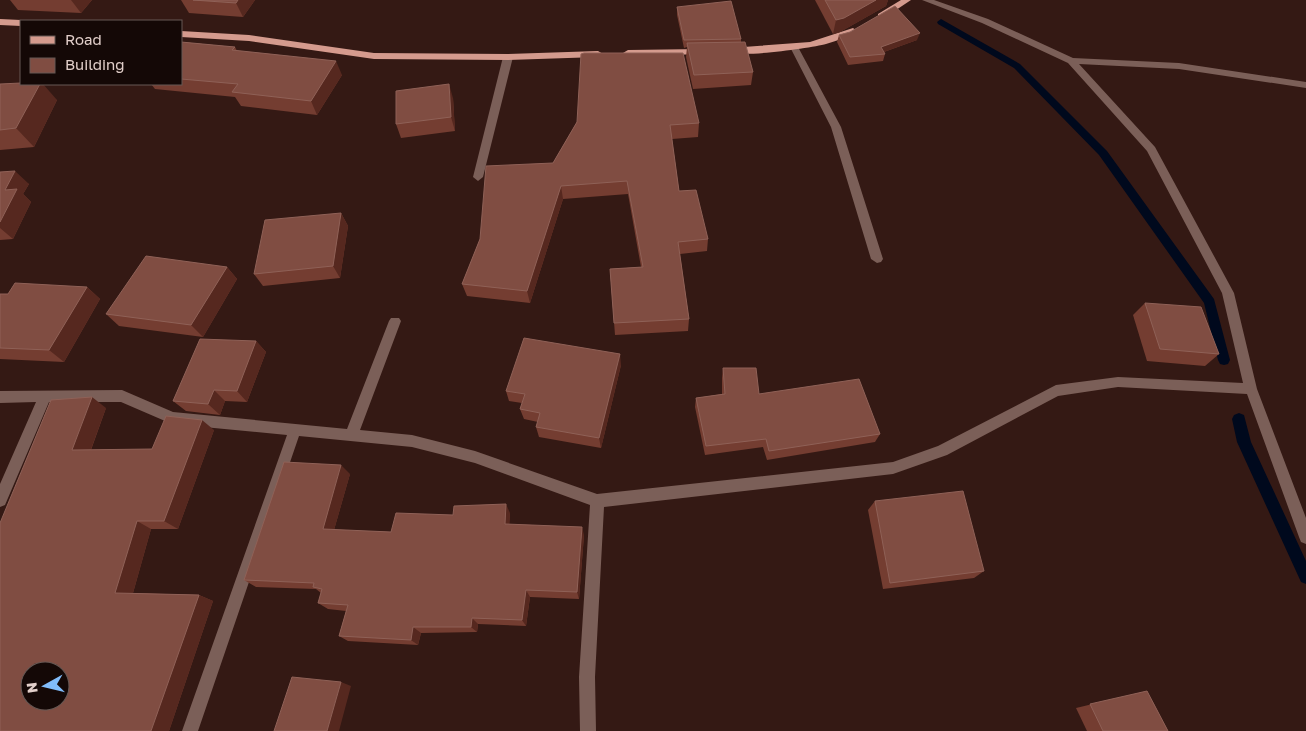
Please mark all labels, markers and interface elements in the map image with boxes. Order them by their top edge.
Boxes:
legend [20,20,182,85]
text: Road [65,30,102,48]
text: Building [65,55,125,73]
north arrow [20,661,70,711]
text: N [22,681,41,694]

